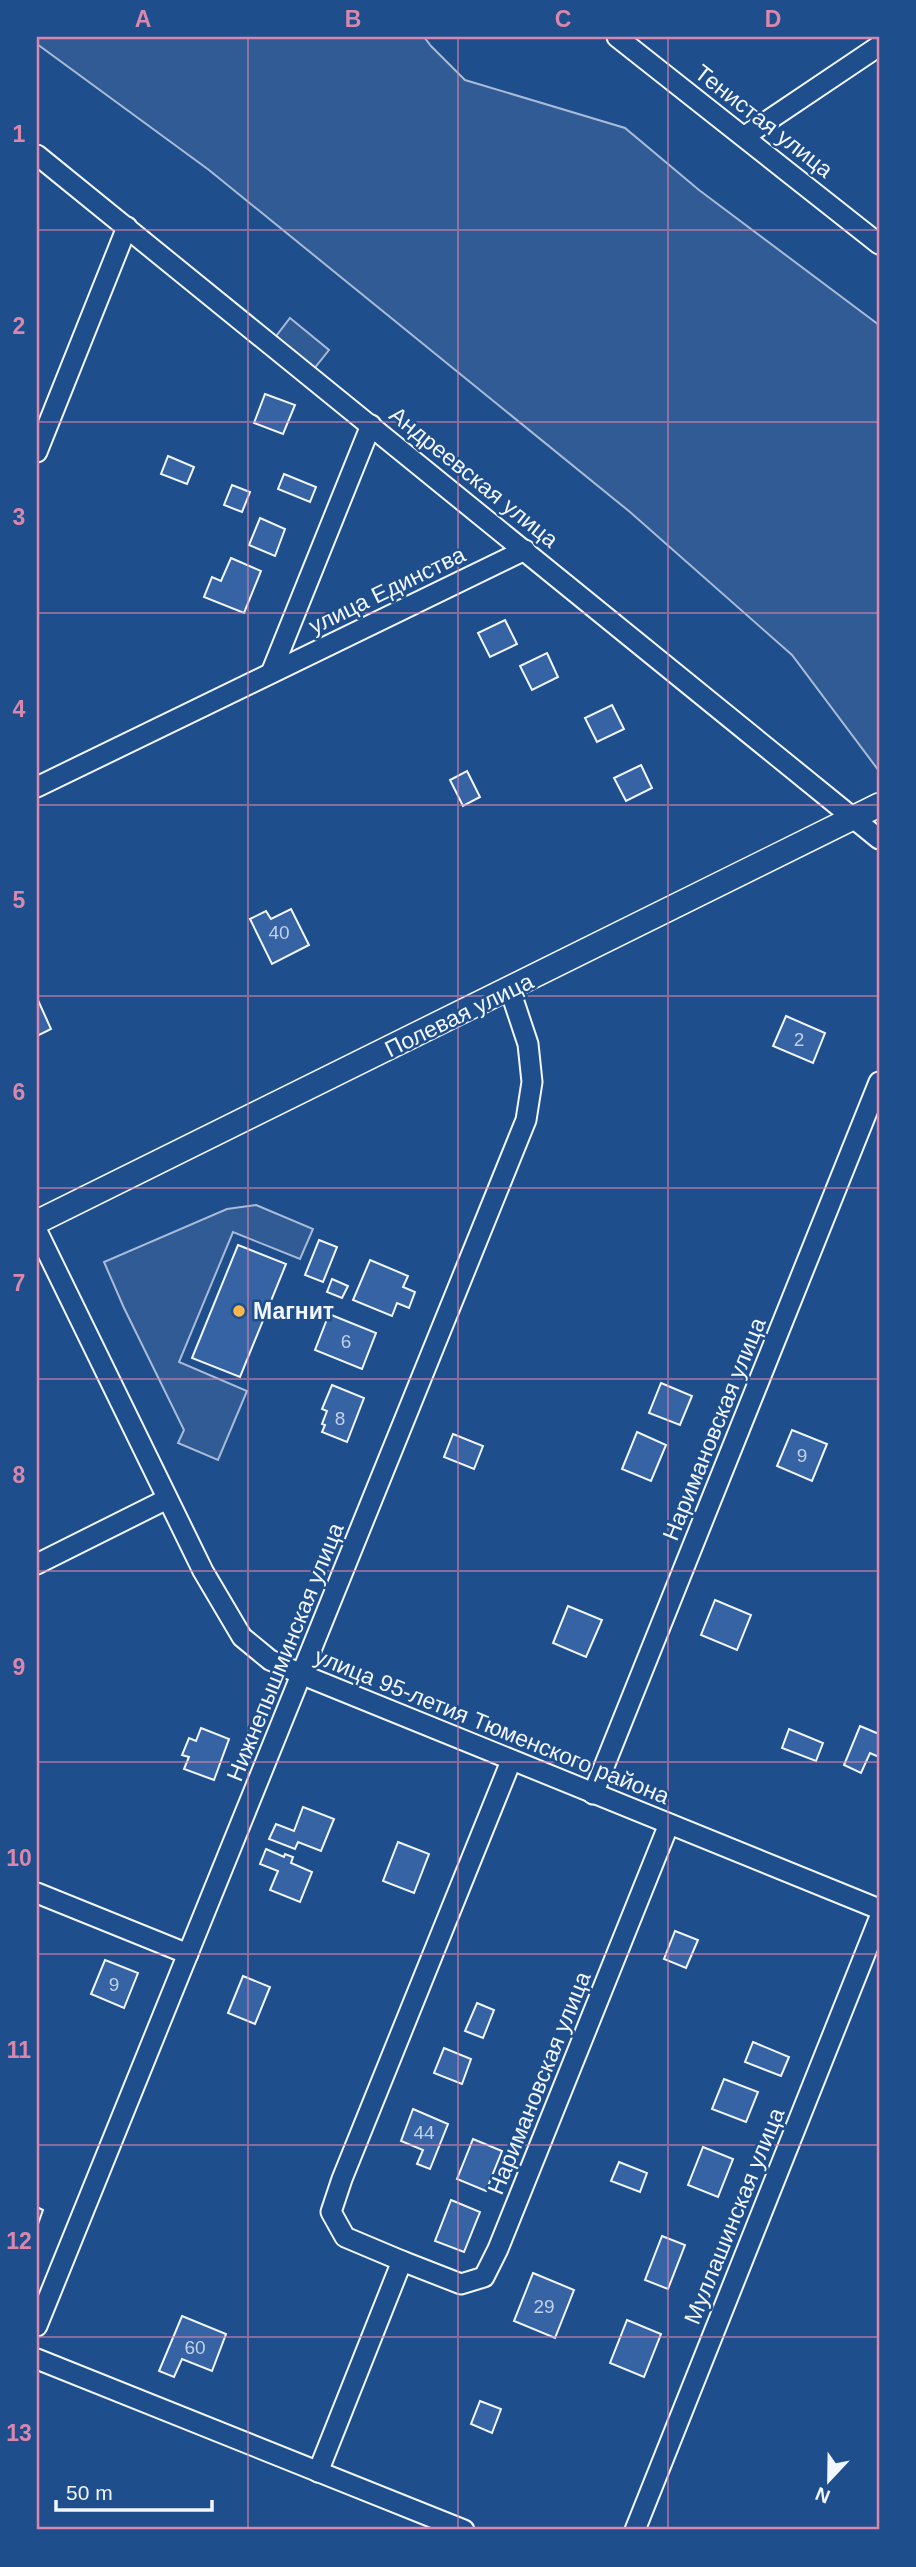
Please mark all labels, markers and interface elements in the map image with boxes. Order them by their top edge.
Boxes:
text: A [135,6,151,32]
text: B [345,6,361,32]
text: C [555,6,571,32]
text: D [765,6,781,32]
street label: Тенистая улица [690,59,838,183]
text: 1 [13,121,26,147]
text: 2 [13,313,25,339]
street label: Андреевская улица [385,401,563,553]
text: 3 [13,504,25,530]
street label: улица Единства [305,541,470,639]
text: 4 [13,696,26,722]
text: 5 [13,887,26,913]
house number: 40 [268,922,290,943]
street label: Полевая улица [381,968,538,1062]
house number: 2 [794,1029,804,1050]
text: 6 [13,1079,25,1105]
text: 7 [13,1270,25,1296]
place label: Магнит [253,1298,334,1324]
marker: Магнит [231,1303,247,1319]
street label: Наримановская улица [657,1314,771,1544]
house number: 6 [341,1331,351,1352]
house number: 8 [335,1408,345,1429]
house number: 9 [797,1445,807,1466]
text: 8 [13,1462,26,1488]
street label: Нижнепышминская улица [221,1519,349,1785]
street label: улица 95-летия Тюменского района [311,1643,673,1809]
text: 9 [13,1654,25,1680]
text: 10 [6,1845,32,1871]
street label: Наримановская улица [482,1968,596,2198]
house number: 9 [109,1974,119,1995]
text: 11 [7,2037,31,2063]
street label: Муллашинская улица [679,2104,789,2328]
house number: 44 [413,2122,435,2143]
text: 12 [6,2228,32,2254]
house number: 29 [533,2296,555,2317]
house number: 60 [184,2337,206,2358]
text: 13 [6,2420,32,2446]
north arrow [794,2444,864,2514]
scale bar [56,2469,212,2513]
text: 50 m [66,2481,113,2504]
text: N [813,2483,833,2508]

